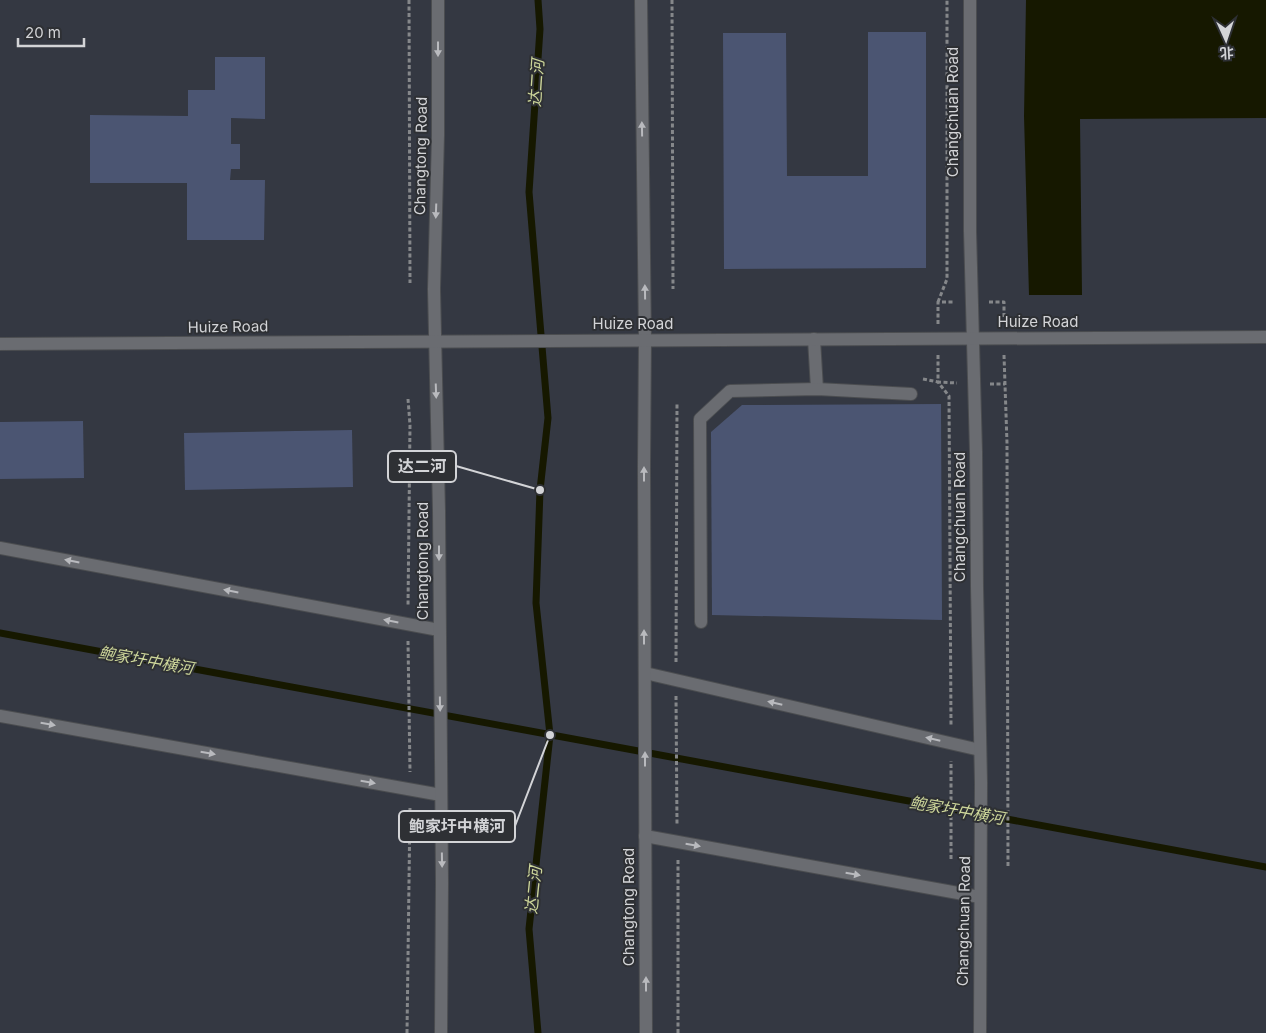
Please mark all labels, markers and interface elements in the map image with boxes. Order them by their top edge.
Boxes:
scale bar [18,15,84,47]
north arrow [1201,15,1251,65]
text: 20 m [25,23,61,42]
one-way arrow [434,41,442,57]
text: 北 [1219,45,1234,62]
street label: Changchuan Road [943,47,962,177]
water label: 达二河 [524,55,548,108]
street label: Changtong Road [410,97,431,215]
one-way arrow [638,121,646,137]
one-way arrow [432,203,440,219]
one-way arrow [640,283,648,299]
street label: Huize Road [998,312,1078,331]
street label: Huize Road [593,314,673,333]
street label: Huize Road [187,316,269,337]
one-way arrow [432,383,440,399]
callout: 达二河 [388,451,456,482]
street label: Changchuan Road [950,452,969,582]
text: 达二河 [398,456,446,476]
one-way arrow [640,466,648,482]
street label: Changtong Road [413,502,432,620]
one-way arrow [435,545,443,561]
one-way arrow [63,557,79,565]
one-way arrow [223,587,239,595]
one-way arrow [383,617,399,625]
one-way arrow [640,628,648,644]
water label: 鲍家圩中横河 [97,642,198,679]
one-way arrow [436,697,444,713]
one-way arrow [767,699,782,707]
one-way arrow [40,721,56,729]
one-way arrow [925,735,940,743]
one-way arrow [200,750,216,758]
one-way arrow [641,750,649,766]
one-way arrow [360,779,376,787]
water label: 鲍家圩中横河 [908,792,1009,829]
callout: 鲍家圩中横河 [399,811,515,842]
text: 鲍家圩中横河 [409,816,505,836]
one-way arrow [686,841,702,849]
street label: Changtong Road [619,848,638,966]
one-way arrow [438,852,446,868]
street label: Changchuan Road [953,856,974,986]
water label: 达二河 [521,862,546,915]
one-way arrow [846,870,861,878]
one-way arrow [642,976,650,992]

